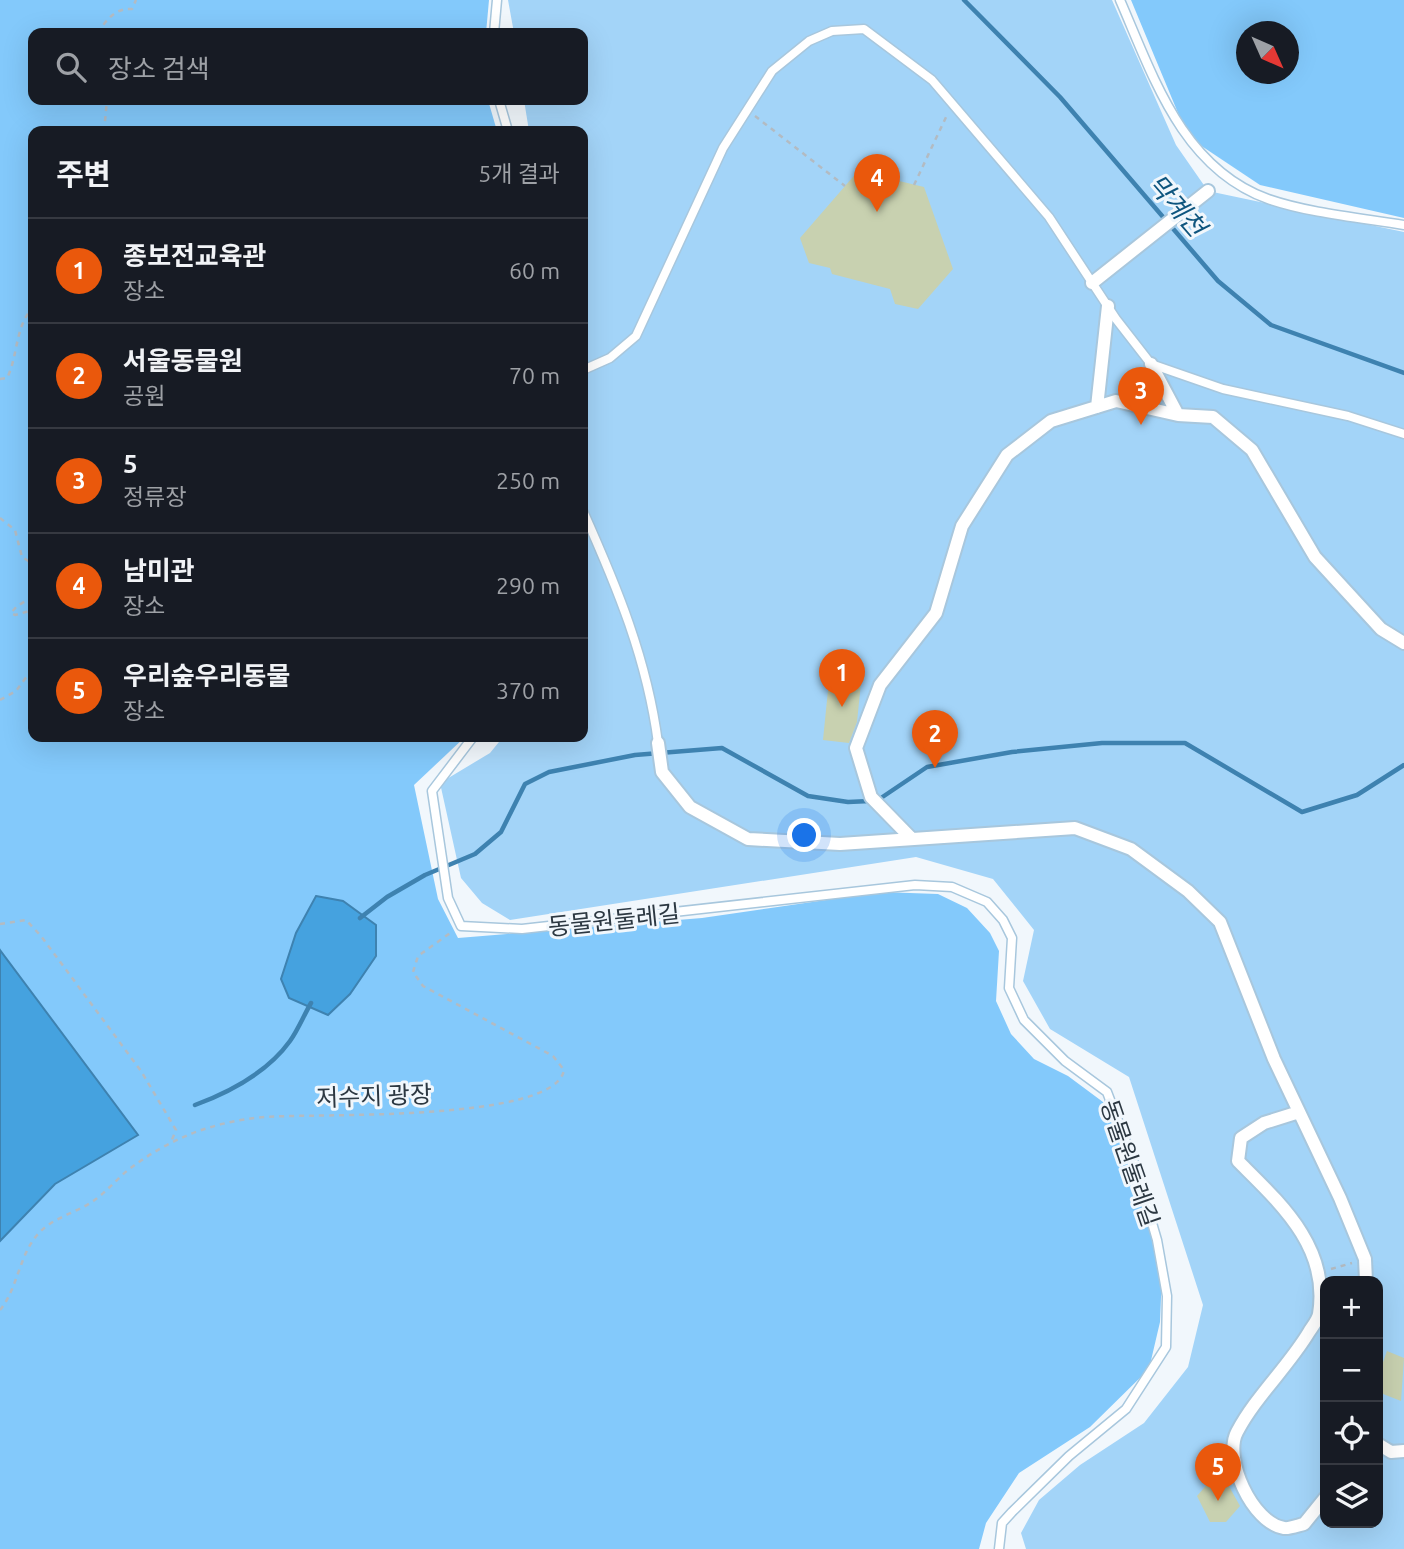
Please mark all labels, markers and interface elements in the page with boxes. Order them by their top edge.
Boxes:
north arrow [1236,21,1299,84]
search box [28,28,588,105]
icon: search [52,48,90,86]
text: 장소 검색 [108,54,210,83]
pin: 4 [854,154,900,212]
text: 주변 [56,157,111,191]
text: 5개 결과 [478,161,560,186]
water label: 막계천 [1143,168,1214,244]
text: 종보전교육관 [123,241,267,270]
text: 1 [73,258,85,283]
text: 60 m [509,258,560,283]
text: 장소 [123,278,165,303]
text: 서울동물원 [123,346,243,375]
text: 2 [73,363,85,388]
text: 70 m [509,363,560,388]
pin: 3 [1118,367,1164,425]
text: 공원 [123,383,165,408]
text: 5 [123,449,138,478]
text: 3 [73,468,85,493]
text: 250 m [496,468,560,493]
text: 정류장 [123,484,186,509]
text: 남미관 [123,556,195,585]
text: 4 [73,573,85,598]
text: 290 m [496,573,560,598]
text: 장소 [123,593,165,618]
pin: 1 [819,649,865,707]
text: 우리숲우리동물 [123,661,290,690]
text: 5 [73,678,85,703]
text: 370 m [496,678,560,703]
text: 장소 [123,698,165,723]
pin: 2 [912,710,958,768]
your location [787,818,821,852]
street label: 동물원둘레길 [547,900,681,940]
street label: 저수지 광장 [316,1080,432,1112]
street label: 동물원둘레길 [1096,1096,1164,1230]
map controls [1320,1276,1383,1528]
button: + [1320,1276,1383,1339]
button: − [1320,1339,1383,1402]
button: locate [1320,1402,1383,1465]
pin: 5 [1195,1443,1241,1501]
button: layers [1320,1465,1383,1528]

